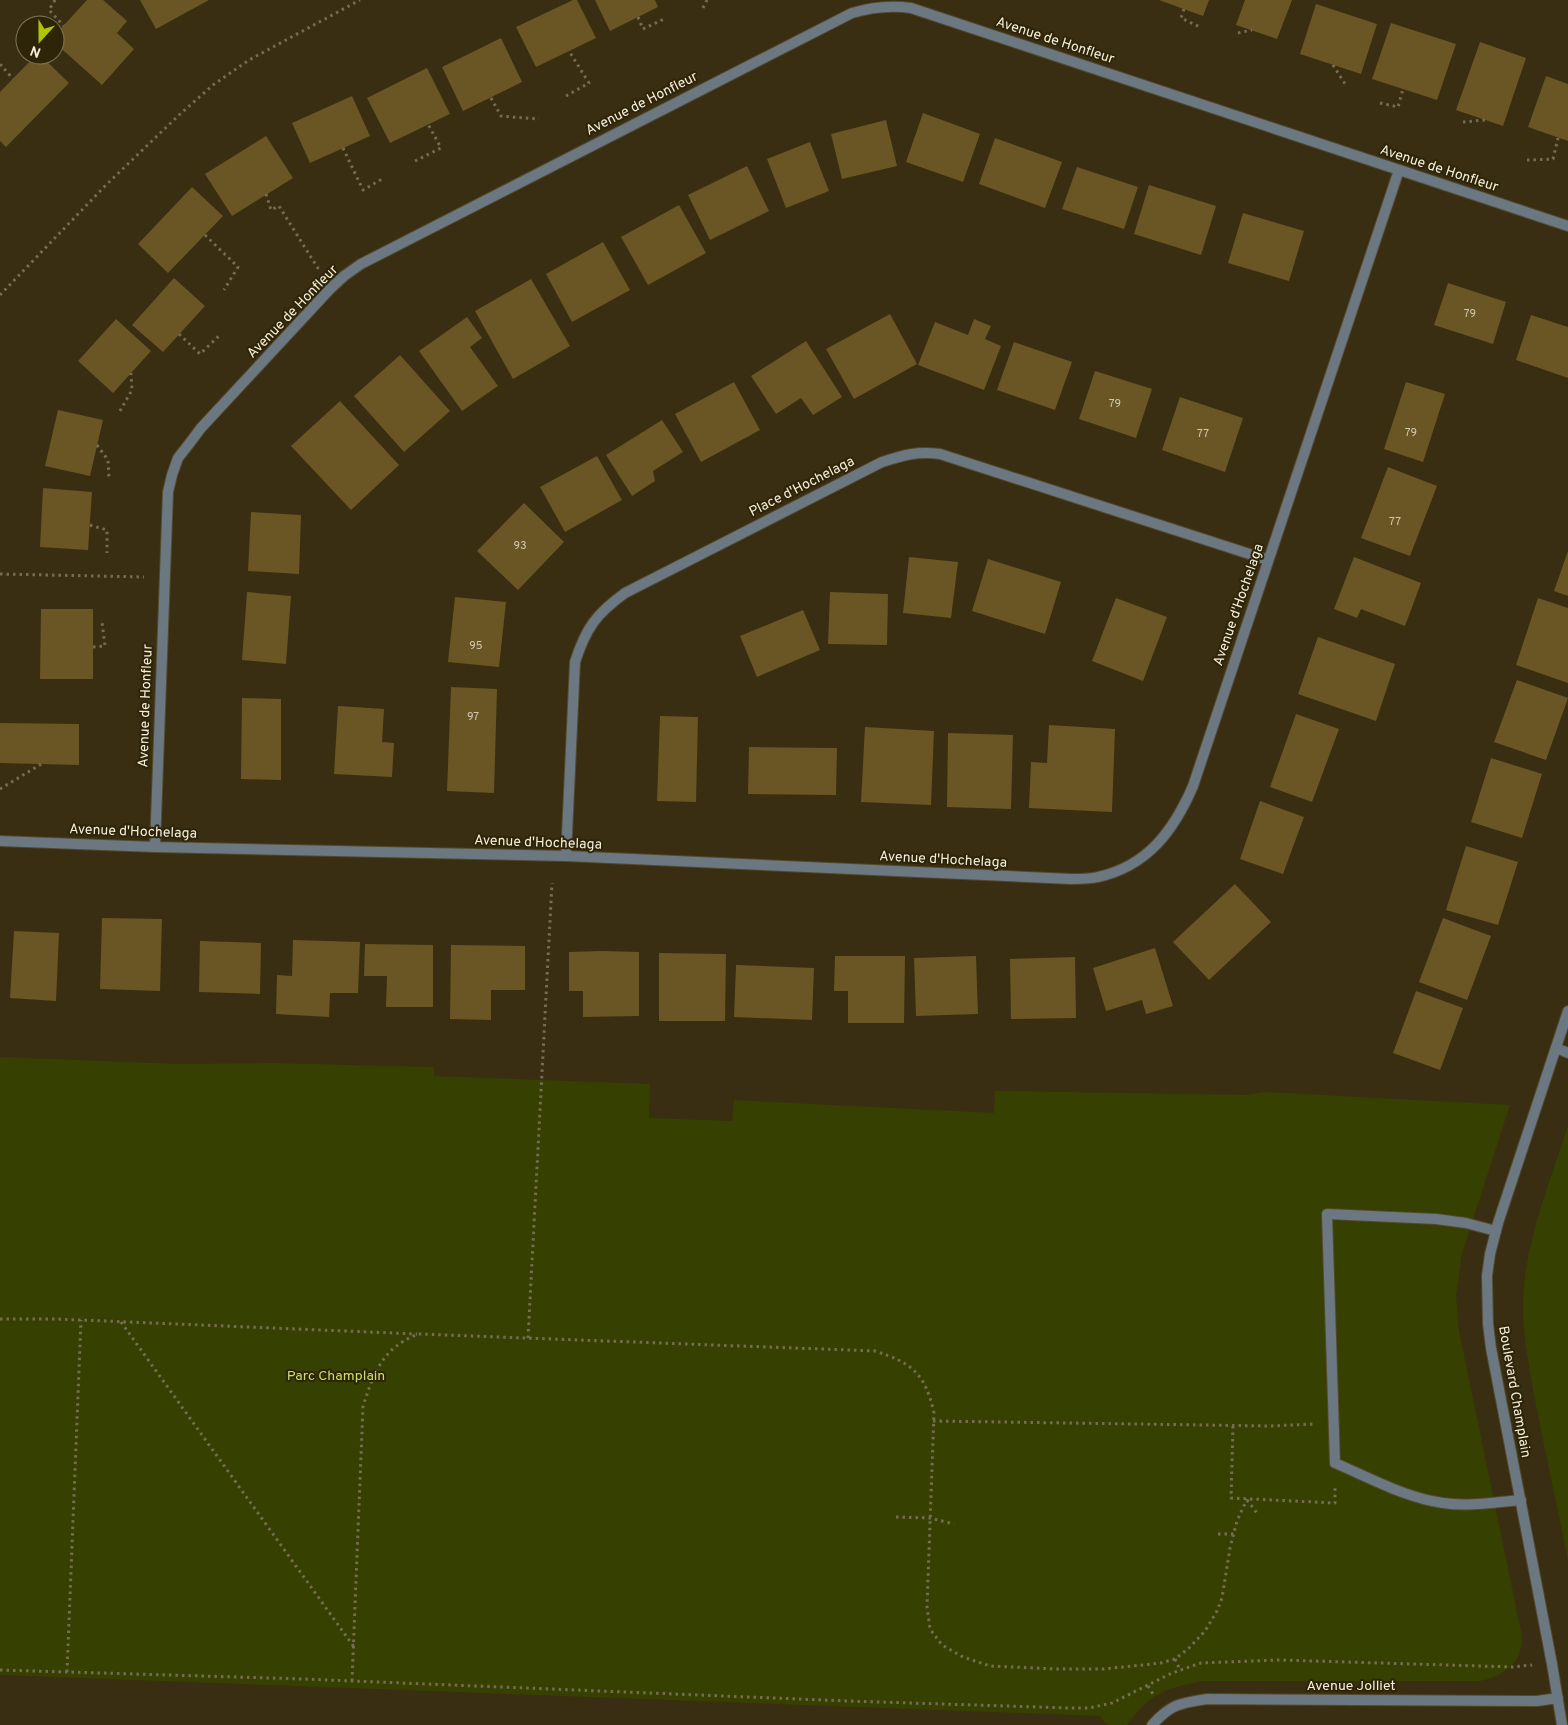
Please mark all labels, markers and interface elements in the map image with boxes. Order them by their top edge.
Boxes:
street label: Avenue de Honfleur [994,14,1117,68]
north arrow [15,15,65,65]
text: N [28,41,44,60]
street label: Avenue de Honfleur [583,68,701,140]
street label: Avenue de Honfleur [1378,142,1501,196]
street label: Avenue de Honfleur [244,261,342,362]
house number: 79 [1464,307,1476,321]
house number: 79 [1109,397,1121,411]
house number: 79 [1405,426,1417,440]
house number: 77 [1197,427,1209,441]
street label: Place d'Hochelaga [746,453,858,521]
house number: 77 [1389,515,1401,529]
house number: 93 [513,539,527,553]
street label: Avenue d'Hochelaga [1210,542,1268,668]
house number: 95 [469,639,483,653]
street label: Avenue de Honfleur [135,643,157,768]
house number: 97 [467,710,479,724]
street label: Avenue d'Hochelaga [69,821,197,843]
street label: Avenue d'Hochelaga [474,832,602,854]
street label: Avenue d'Hochelaga [879,848,1007,872]
street label: Boulevard Champlain [1494,1325,1534,1459]
park label: Parc Champlain [287,1368,385,1385]
street label: Avenue Jolliet [1306,1678,1396,1695]

